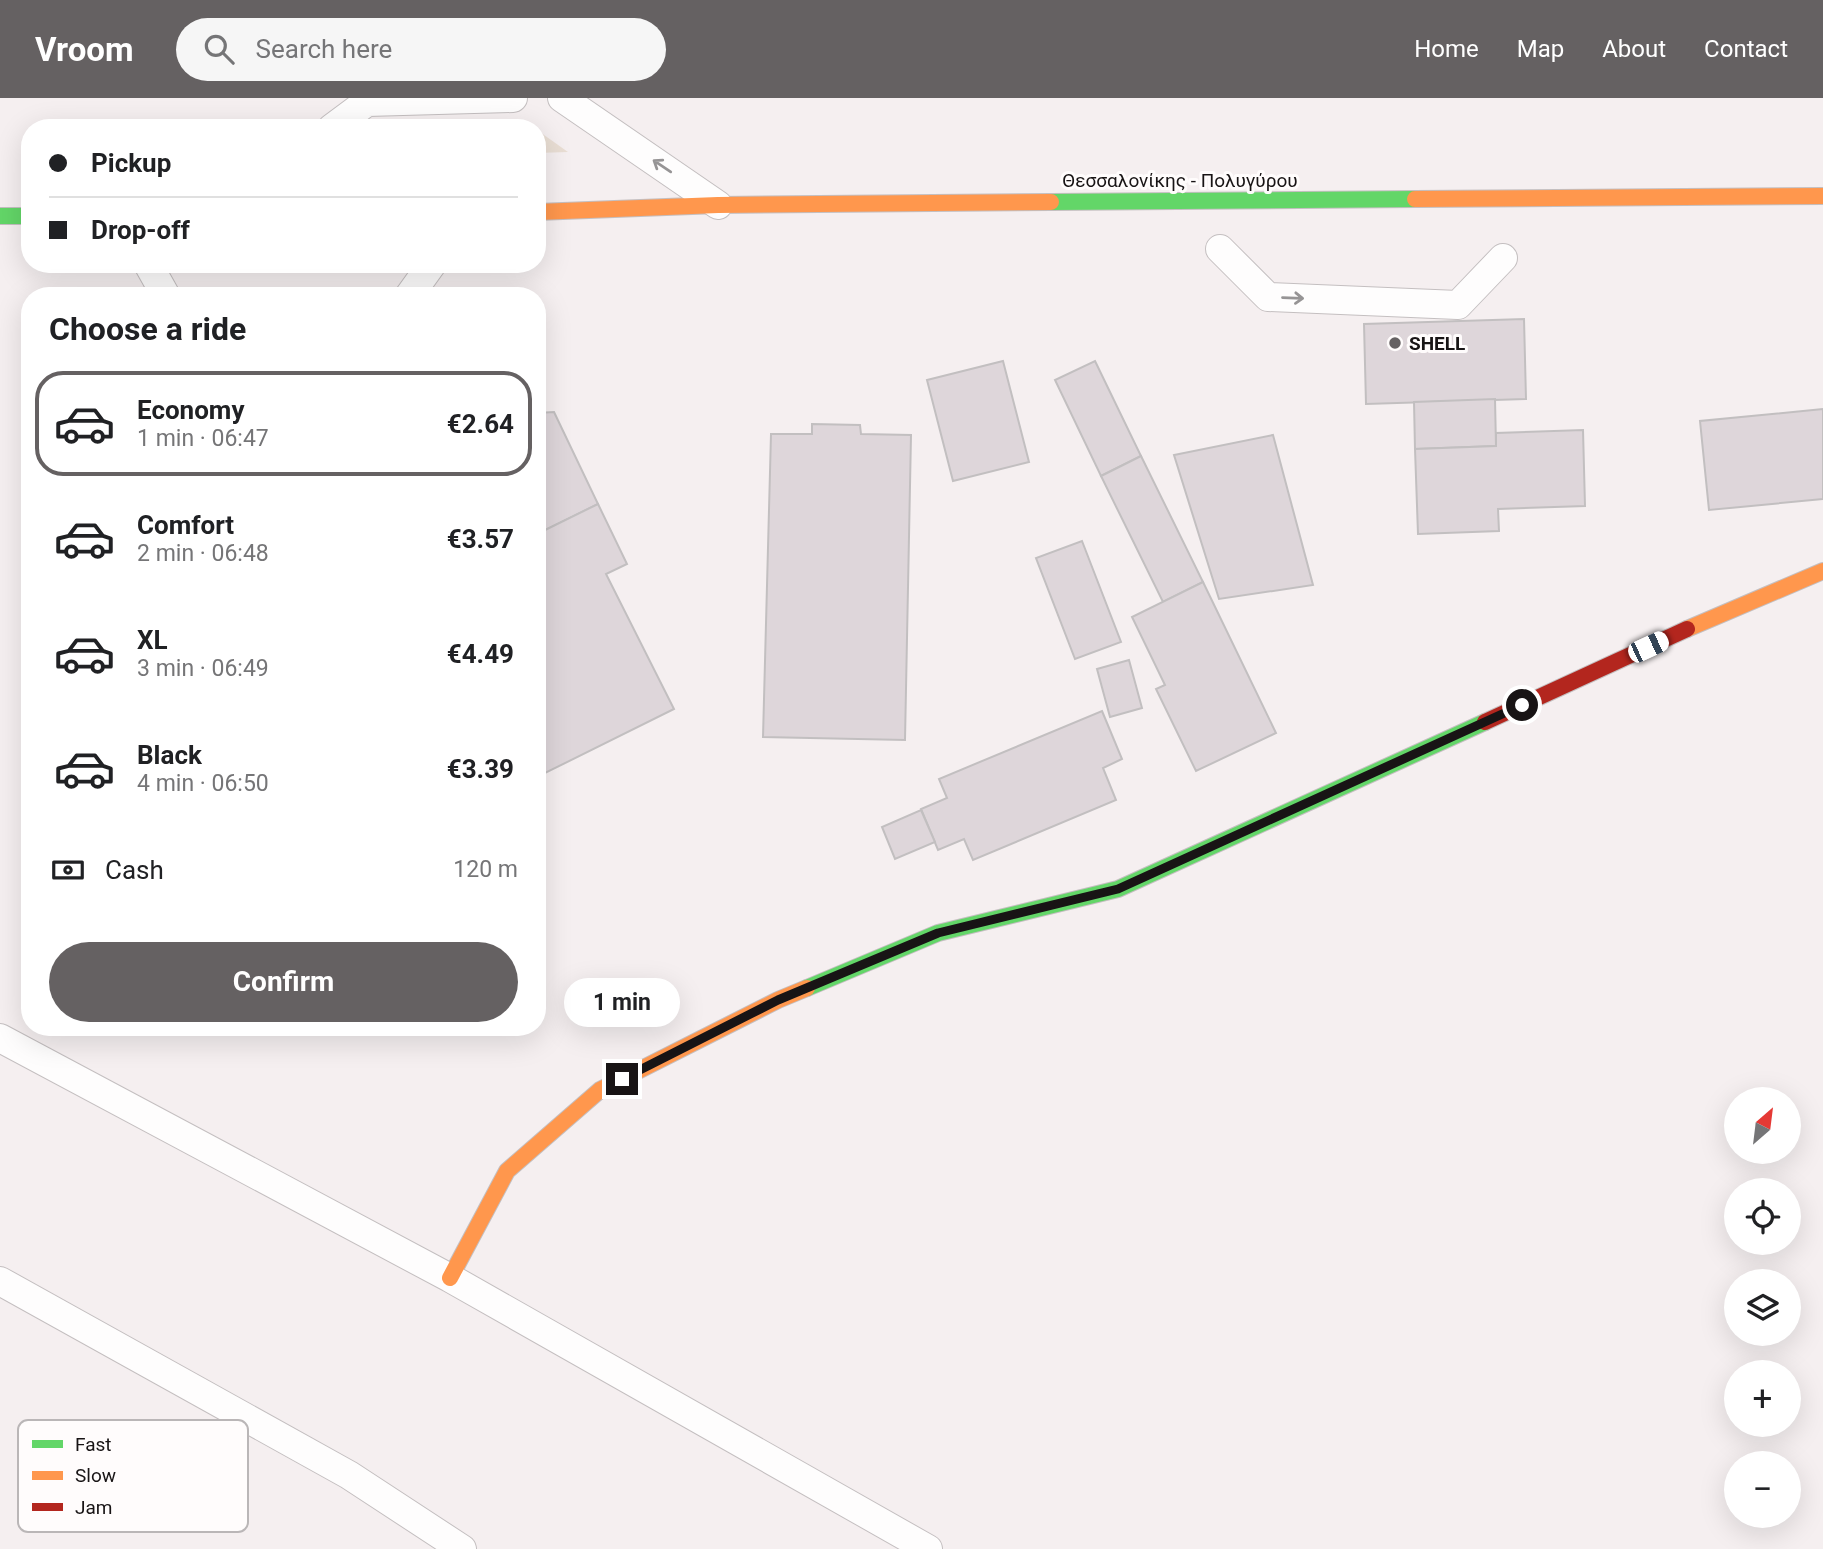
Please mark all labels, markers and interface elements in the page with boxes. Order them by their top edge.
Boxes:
search box [176,18,666,81]
text: Vroom [35,30,134,69]
icon: search [200,30,238,68]
text: Search here [256,34,392,64]
text: Home [1414,35,1479,63]
text: Map [1517,35,1564,63]
text: About [1602,35,1666,63]
text: Contact [1704,35,1788,63]
text: Pickup [91,148,171,178]
one-way arrow [653,159,672,173]
street label: Θεσσαλονίκης - Πολυγύρου [1062,169,1298,192]
text: Drop-off [91,215,190,245]
one-way arrow [1281,291,1304,304]
text: Choose a ride [49,310,246,348]
place label: SHELL [1409,332,1465,355]
marker: SHELL [1387,335,1403,351]
icon: car [53,392,116,455]
text: Economy [137,395,244,425]
text: €2.64 [447,409,514,439]
text: 1 min · 06:47 [137,425,269,452]
icon: car [53,507,116,570]
text: Comfort [137,510,234,540]
text: €3.57 [447,524,514,554]
text: 2 min · 06:48 [137,540,269,567]
icon: car [53,622,116,685]
text: XL [137,625,168,655]
car [1625,629,1672,665]
text: €4.49 [447,639,514,669]
text: 3 min · 06:49 [137,655,269,682]
route start [1506,689,1538,721]
icon: car [53,737,116,800]
text: Black [137,740,202,770]
text: €3.39 [447,754,514,784]
text: 4 min · 06:50 [137,770,269,797]
icon: cash [49,851,87,889]
text: Cash [105,855,164,885]
text: 120 m [453,856,518,883]
button: Confirm [49,942,518,1022]
callout: 1 min [564,978,680,1026]
text: 1 min [593,989,651,1016]
route end [606,1063,638,1095]
north arrow [1724,1087,1801,1164]
map controls [1724,1087,1801,1528]
button: locate [1724,1178,1801,1255]
button: layers [1724,1269,1801,1346]
button: + [1724,1360,1801,1437]
legend [18,1420,248,1532]
text: Fast [75,1433,112,1456]
button: − [1724,1451,1801,1528]
text: Slow [75,1464,116,1487]
text: Jam [75,1496,112,1519]

